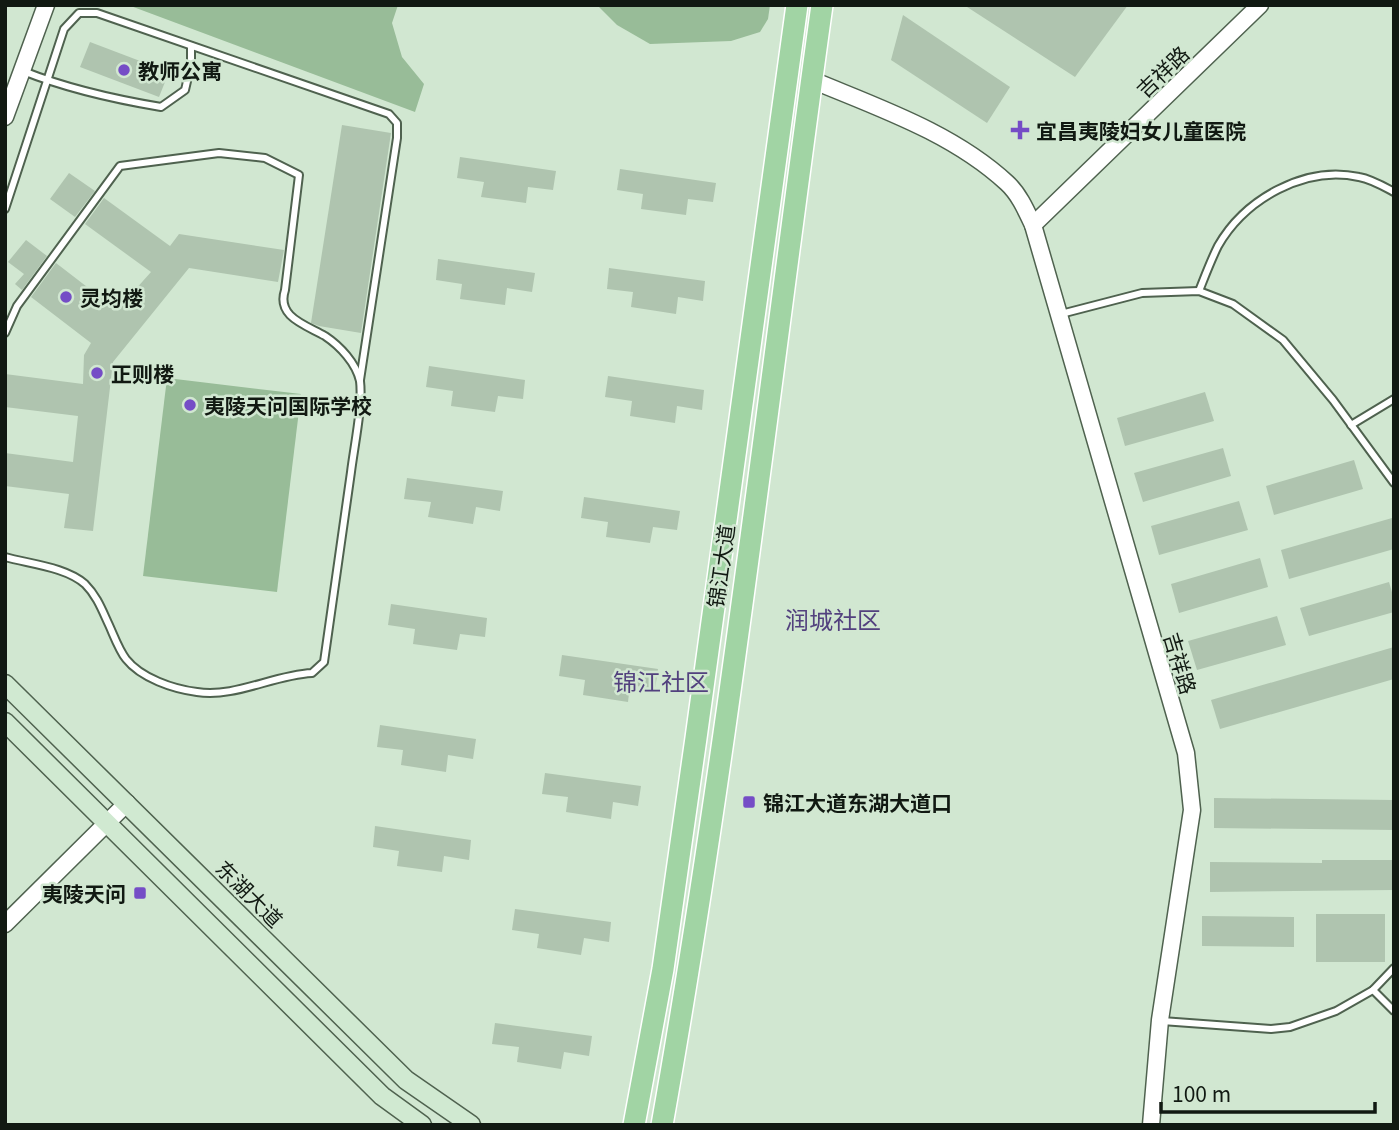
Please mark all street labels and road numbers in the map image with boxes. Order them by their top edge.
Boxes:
street label: 吉祥路 [1129,38,1195,104]
street label: 锦江大道 [699,522,741,610]
street label: 吉祥路 [1157,628,1205,698]
street label: 东湖大道 [210,853,290,933]

